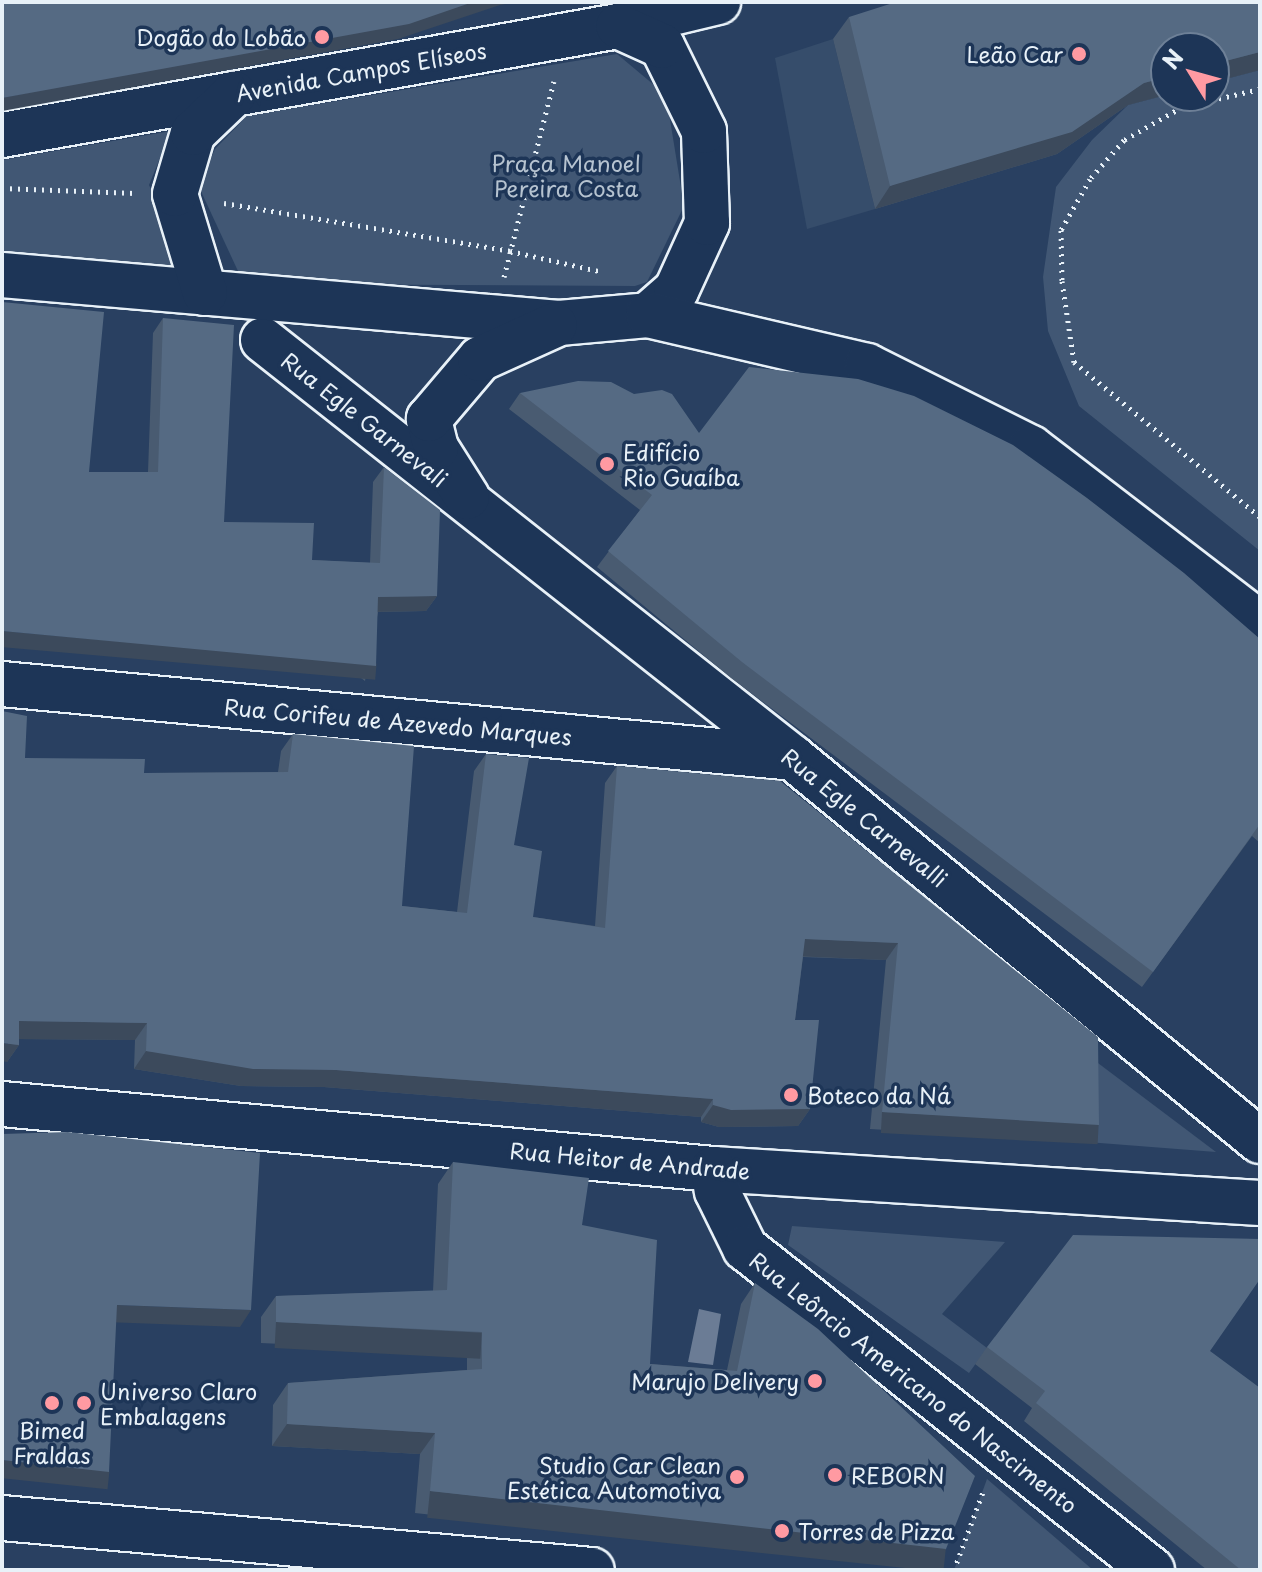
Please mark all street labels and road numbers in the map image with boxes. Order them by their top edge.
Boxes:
street label: Avenida Campos Elíseos [235,36,487,106]
street label: Rua Egle Garnevali [276,346,454,492]
street label: Rua Corifeu de Azevedo Marques [222,693,574,749]
street label: Rua Egle Carnevalli [776,742,954,892]
street label: Rua Heitor de Andrade [507,1136,753,1184]
street label: Rua Leôncio Americano do Nascimento [743,1245,1085,1519]

